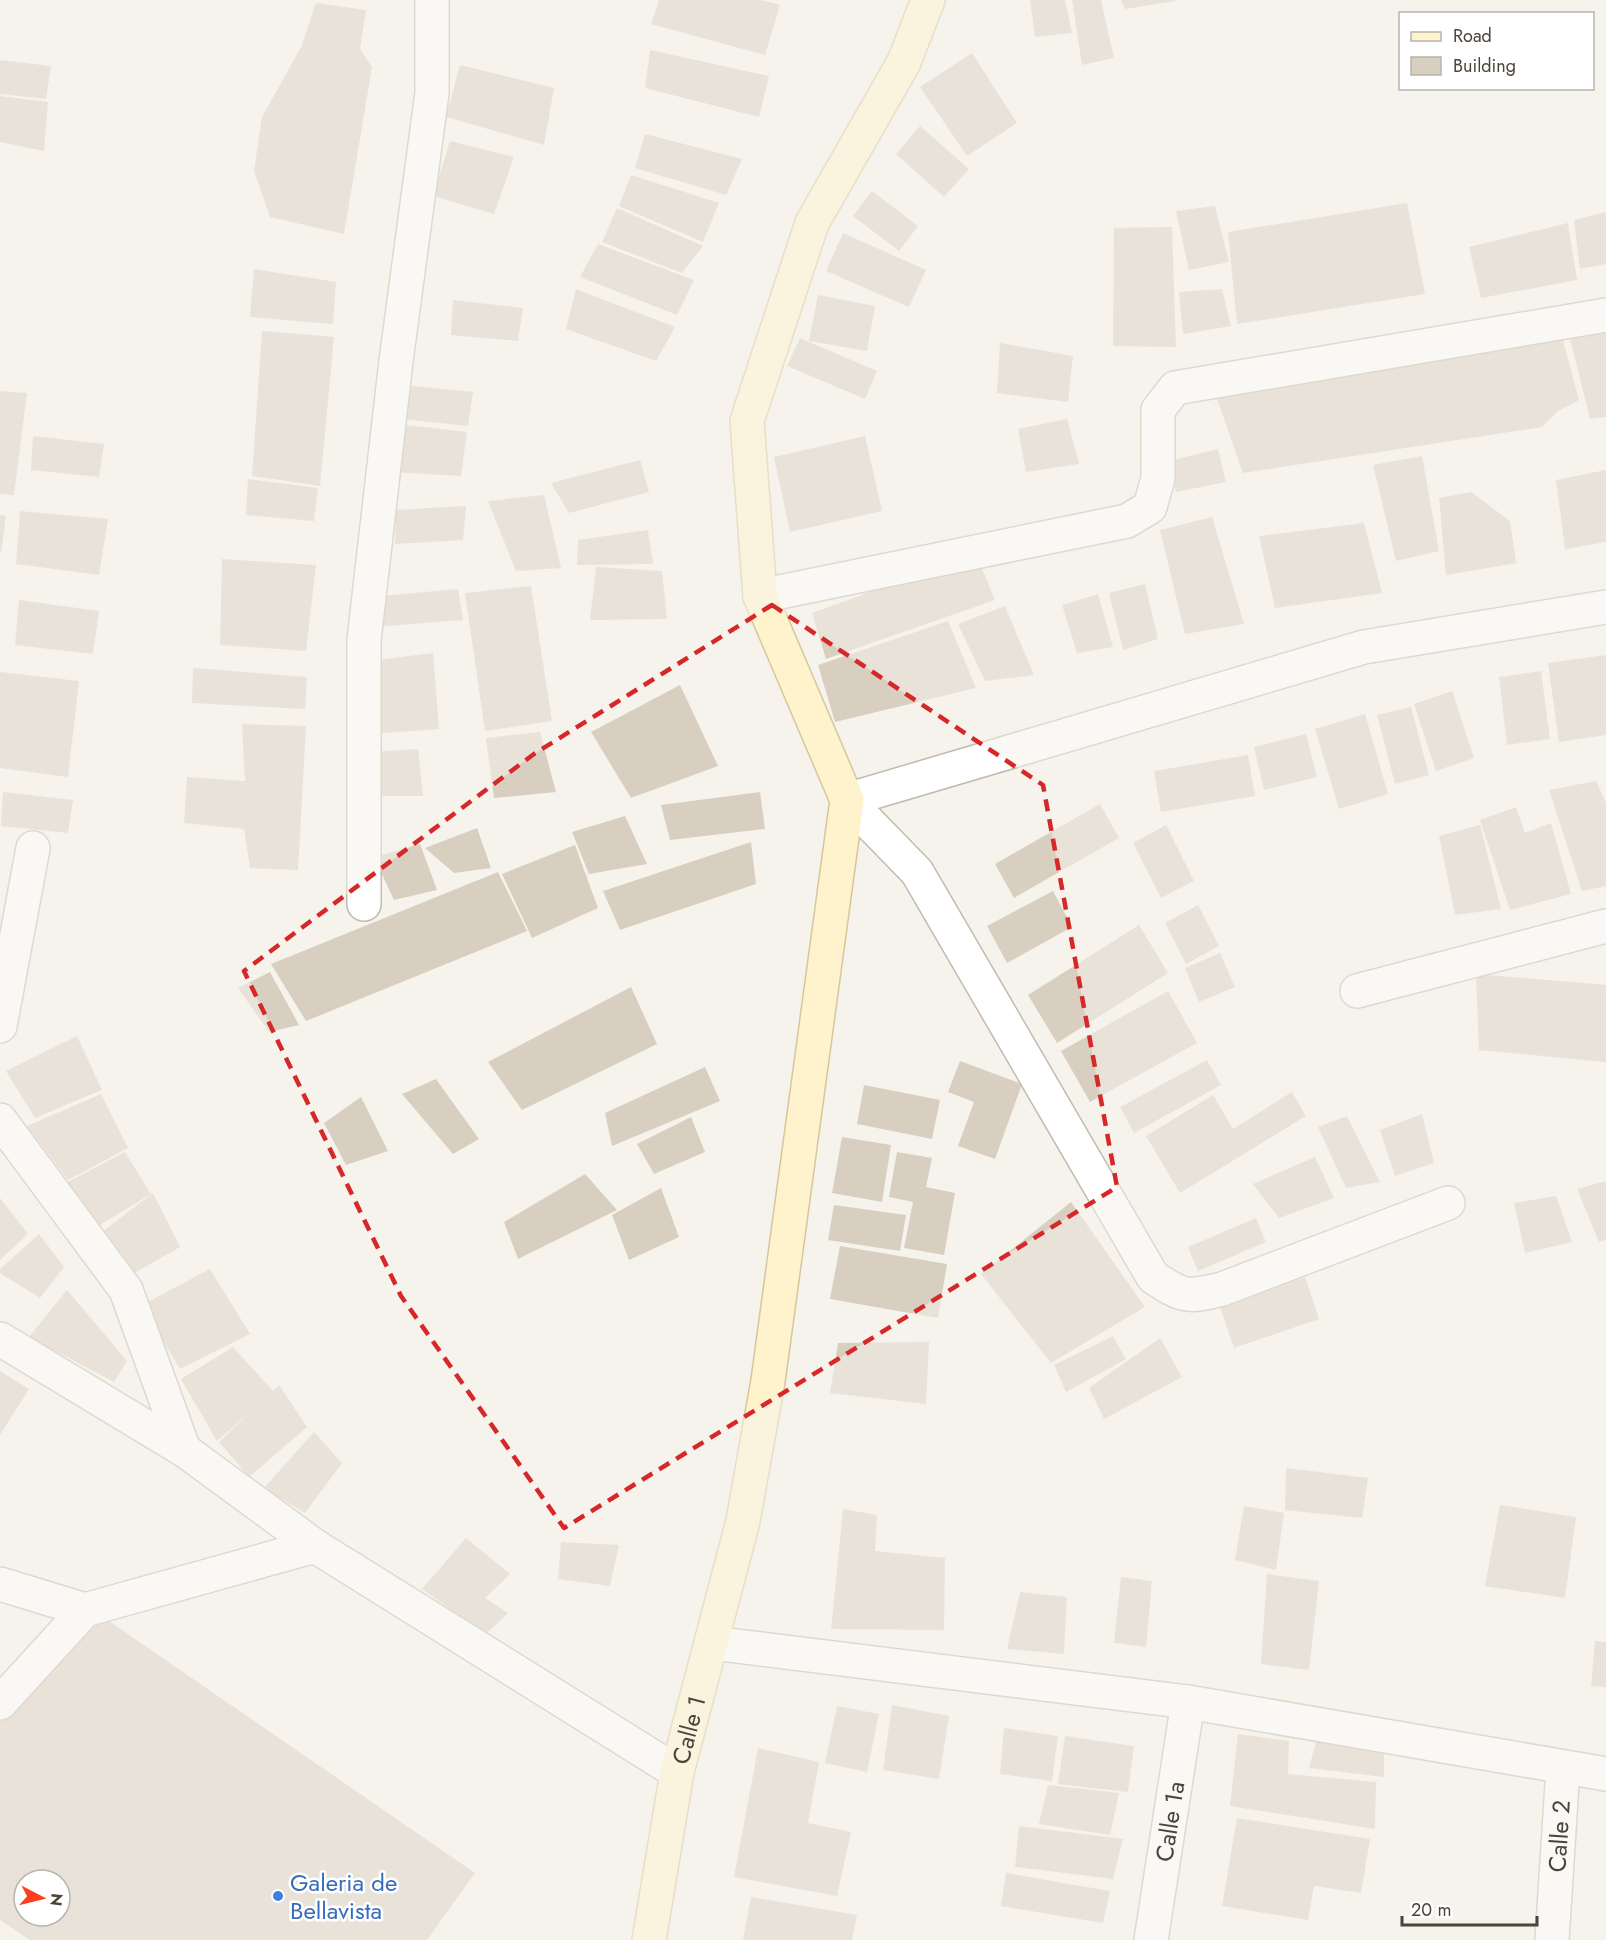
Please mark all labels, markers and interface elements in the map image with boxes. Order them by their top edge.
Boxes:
legend [1399,12,1594,90]
text: Road [1453,23,1492,49]
text: Building [1453,53,1516,79]
street label: Calle 1 [662,1692,714,1768]
street label: Calle 1a [1146,1779,1193,1864]
street label: Calle 2 [1539,1799,1578,1873]
place label: Galeria de Bellavista [290,1865,397,1928]
north arrow [12,1868,72,1928]
marker: Galeria de Bellavista [271,1889,285,1903]
scale bar [1402,1889,1537,1927]
text: N [44,1892,69,1907]
text: 20 m [1411,1897,1451,1923]

